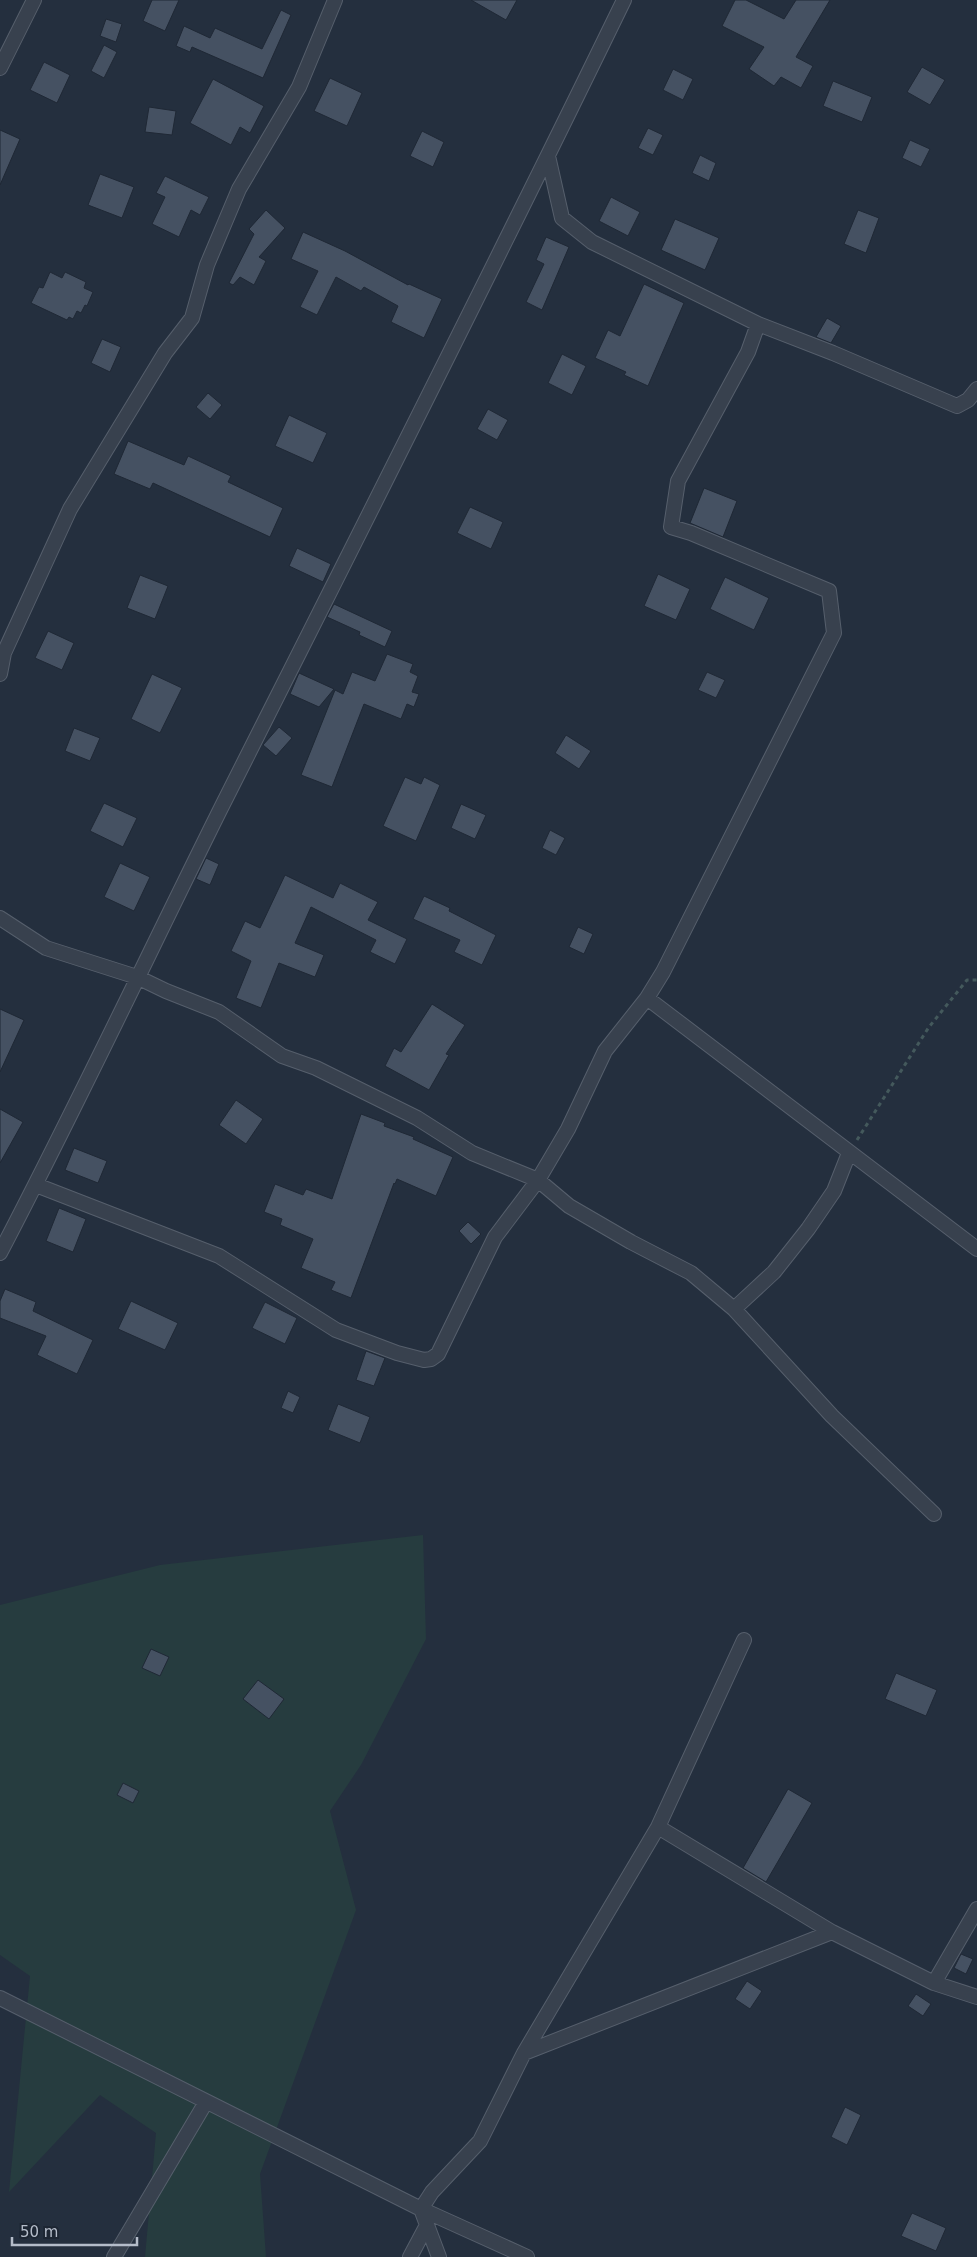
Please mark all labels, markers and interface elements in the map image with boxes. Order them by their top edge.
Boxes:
scale bar [12,2214,138,2246]
text: 50 m [20,2223,58,2241]

